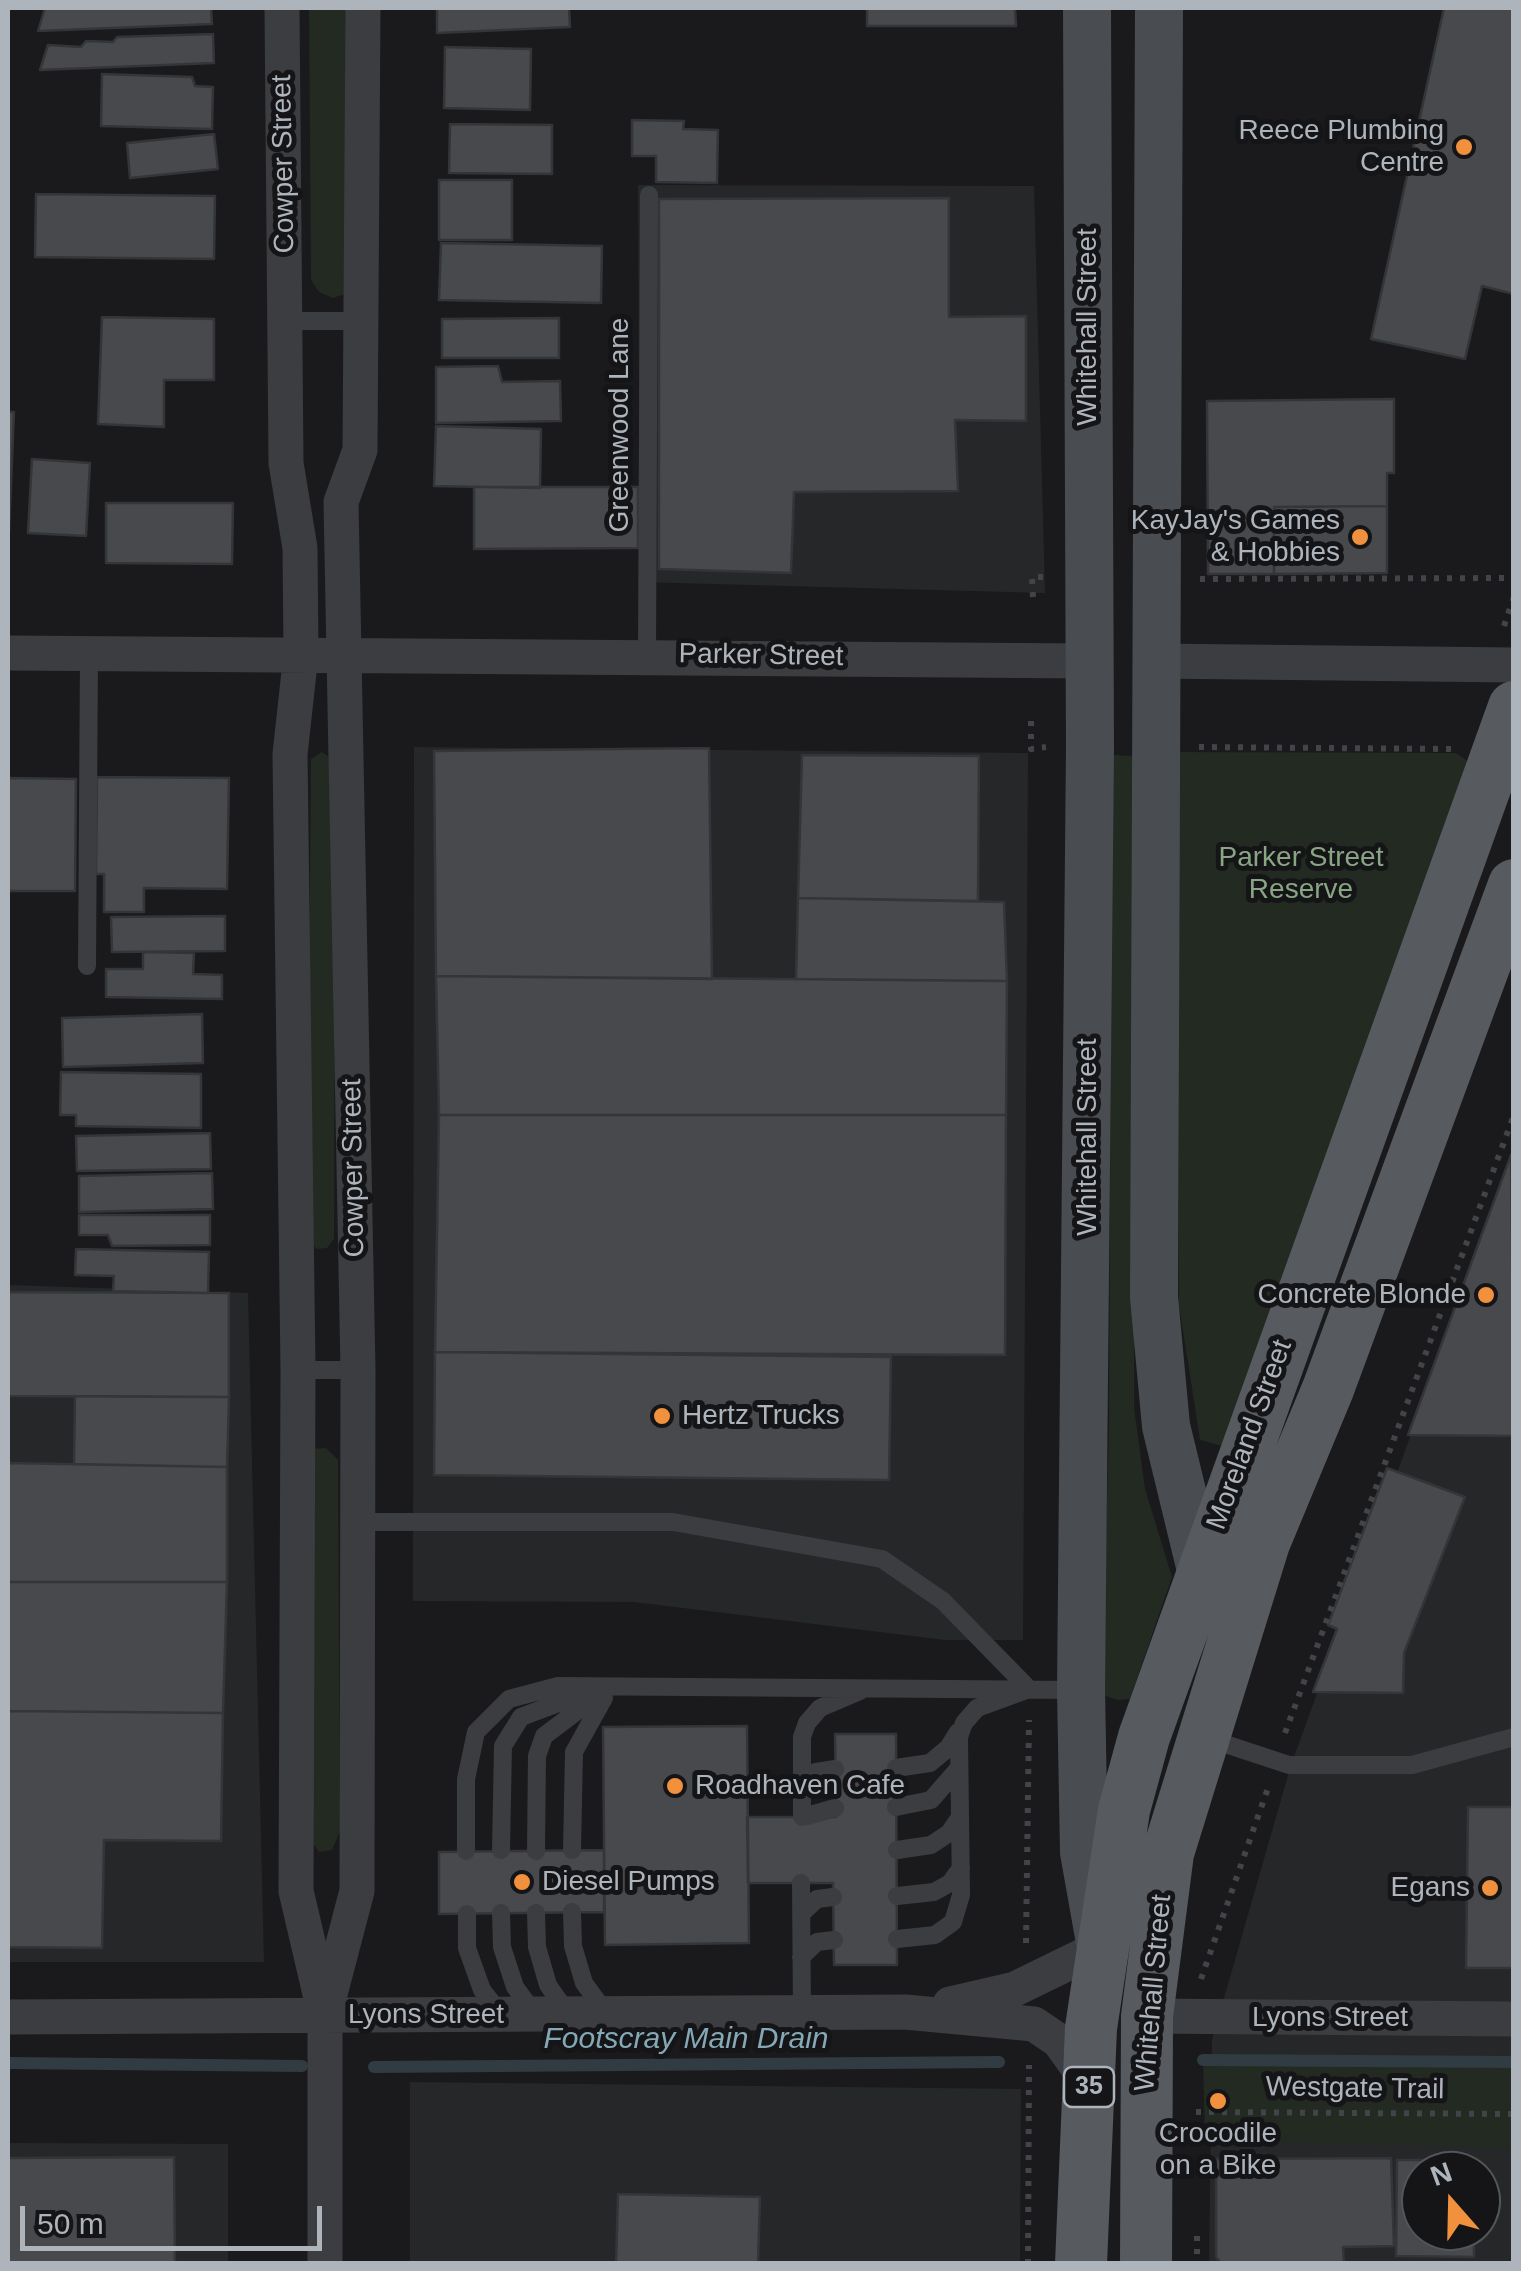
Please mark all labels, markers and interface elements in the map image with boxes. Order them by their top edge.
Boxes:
street label: Cowper Street [266,74,302,254]
place label: Reece Plumbing Centre [1239,114,1444,180]
marker: Reece Plumbing Centre [1453,136,1475,158]
street label: Whitehall Street [1071,228,1105,426]
street label: Greenwood Lane [603,318,637,532]
place label: KayJay's Games & Hobbies [1131,504,1340,570]
marker: KayJay's Games & Hobbies [1349,526,1371,548]
street label: Parker Street [678,638,844,674]
park label: Parker Street Reserve [1219,841,1383,907]
street label: Whitehall Street [1071,1038,1105,1236]
street label: Cowper Street [336,1078,372,1258]
place label: Concrete Blonde [1257,1278,1466,1312]
marker: Concrete Blonde [1475,1284,1497,1306]
street label: Moreland Street [1200,1336,1300,1534]
place label: Hertz Trucks [682,1399,840,1433]
marker: Hertz Trucks [651,1405,673,1427]
place label: Roadhaven Cafe [695,1769,905,1803]
marker: Roadhaven Cafe [664,1775,686,1797]
place label: Diesel Pumps [542,1865,715,1899]
marker: Diesel Pumps [511,1871,533,1893]
place label: Egans [1391,1871,1470,1905]
marker: Egans [1479,1877,1501,1899]
street label: Whitehall Street [1129,1893,1179,2093]
street label: Lyons Street [348,1998,504,2032]
street label: Lyons Street [1252,2001,1408,2035]
water label: Footscray Main Drain [543,2022,829,2058]
road number: 35 [1064,2067,1114,2107]
street label: Westgate Trail [1265,2071,1445,2107]
marker: Crocodile on a Bike [1207,2090,1229,2112]
place label: Crocodile on a Bike [1159,2117,1277,2183]
north arrow [1401,2151,1501,2251]
text: N [1426,2156,1456,2192]
scale bar [25,2186,328,2248]
text: 50 m [37,2207,104,2240]

